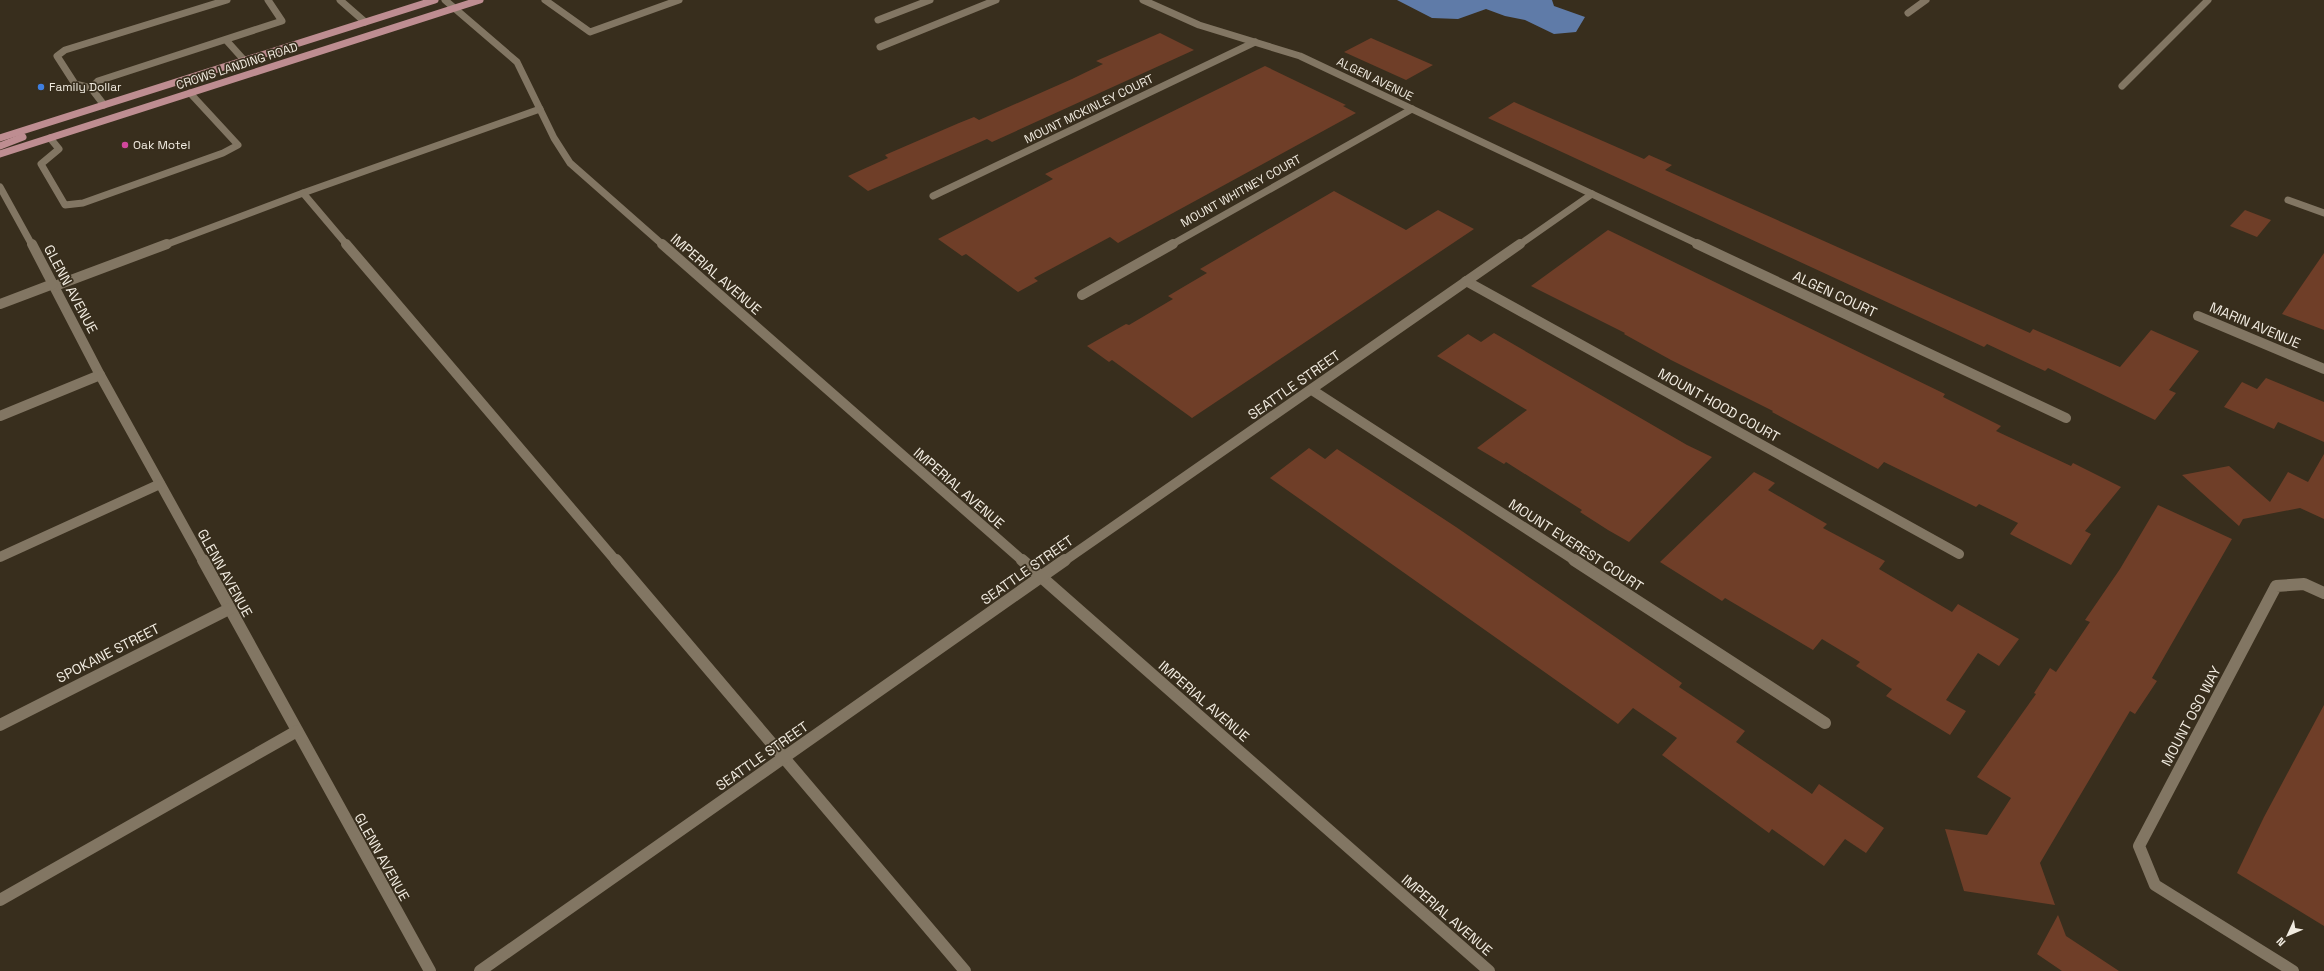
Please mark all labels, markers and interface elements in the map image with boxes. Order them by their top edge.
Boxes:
street label: CROWS LANDING ROAD [174,39,300,93]
street label: ALGEN AVENUE [1334,54,1416,105]
street label: MOUNT MCKINLEY COURT [1022,71,1156,147]
place label: Family Dollar [49,79,122,95]
marker: Family Dollar [36,82,46,92]
place label: Oak Motel [133,137,190,153]
marker: Oak Motel [120,140,130,150]
street label: MOUNT WHITNEY COURT [1178,151,1304,231]
street label: IMPERIAL AVENUE [667,230,765,318]
street label: GLENN AVENUE [40,242,102,337]
street label: ALGEN COURT [1790,267,1880,321]
street label: MARIN AVENUE [2207,298,2303,352]
street label: SEATTLE STREET [1244,346,1344,424]
street label: MOUNT HOOD COURT [1655,364,1783,446]
street label: IMPERIAL AVENUE [910,444,1008,532]
street label: MOUNT EVEREST COURT [1505,495,1647,595]
street label: GLENN AVENUE [193,526,257,620]
street label: SEATTLE STREET [977,531,1077,609]
street label: SPOKANE STREET [53,619,163,687]
street label: IMPERIAL AVENUE [1155,657,1253,745]
street label: MOUNT OSO WAY [2157,663,2225,769]
street label: SEATTLE STREET [712,717,812,795]
street label: GLENN AVENUE [350,810,414,904]
street label: IMPERIAL AVENUE [1398,871,1496,959]
north arrow [2268,915,2308,955]
text: N [2273,934,2288,949]

